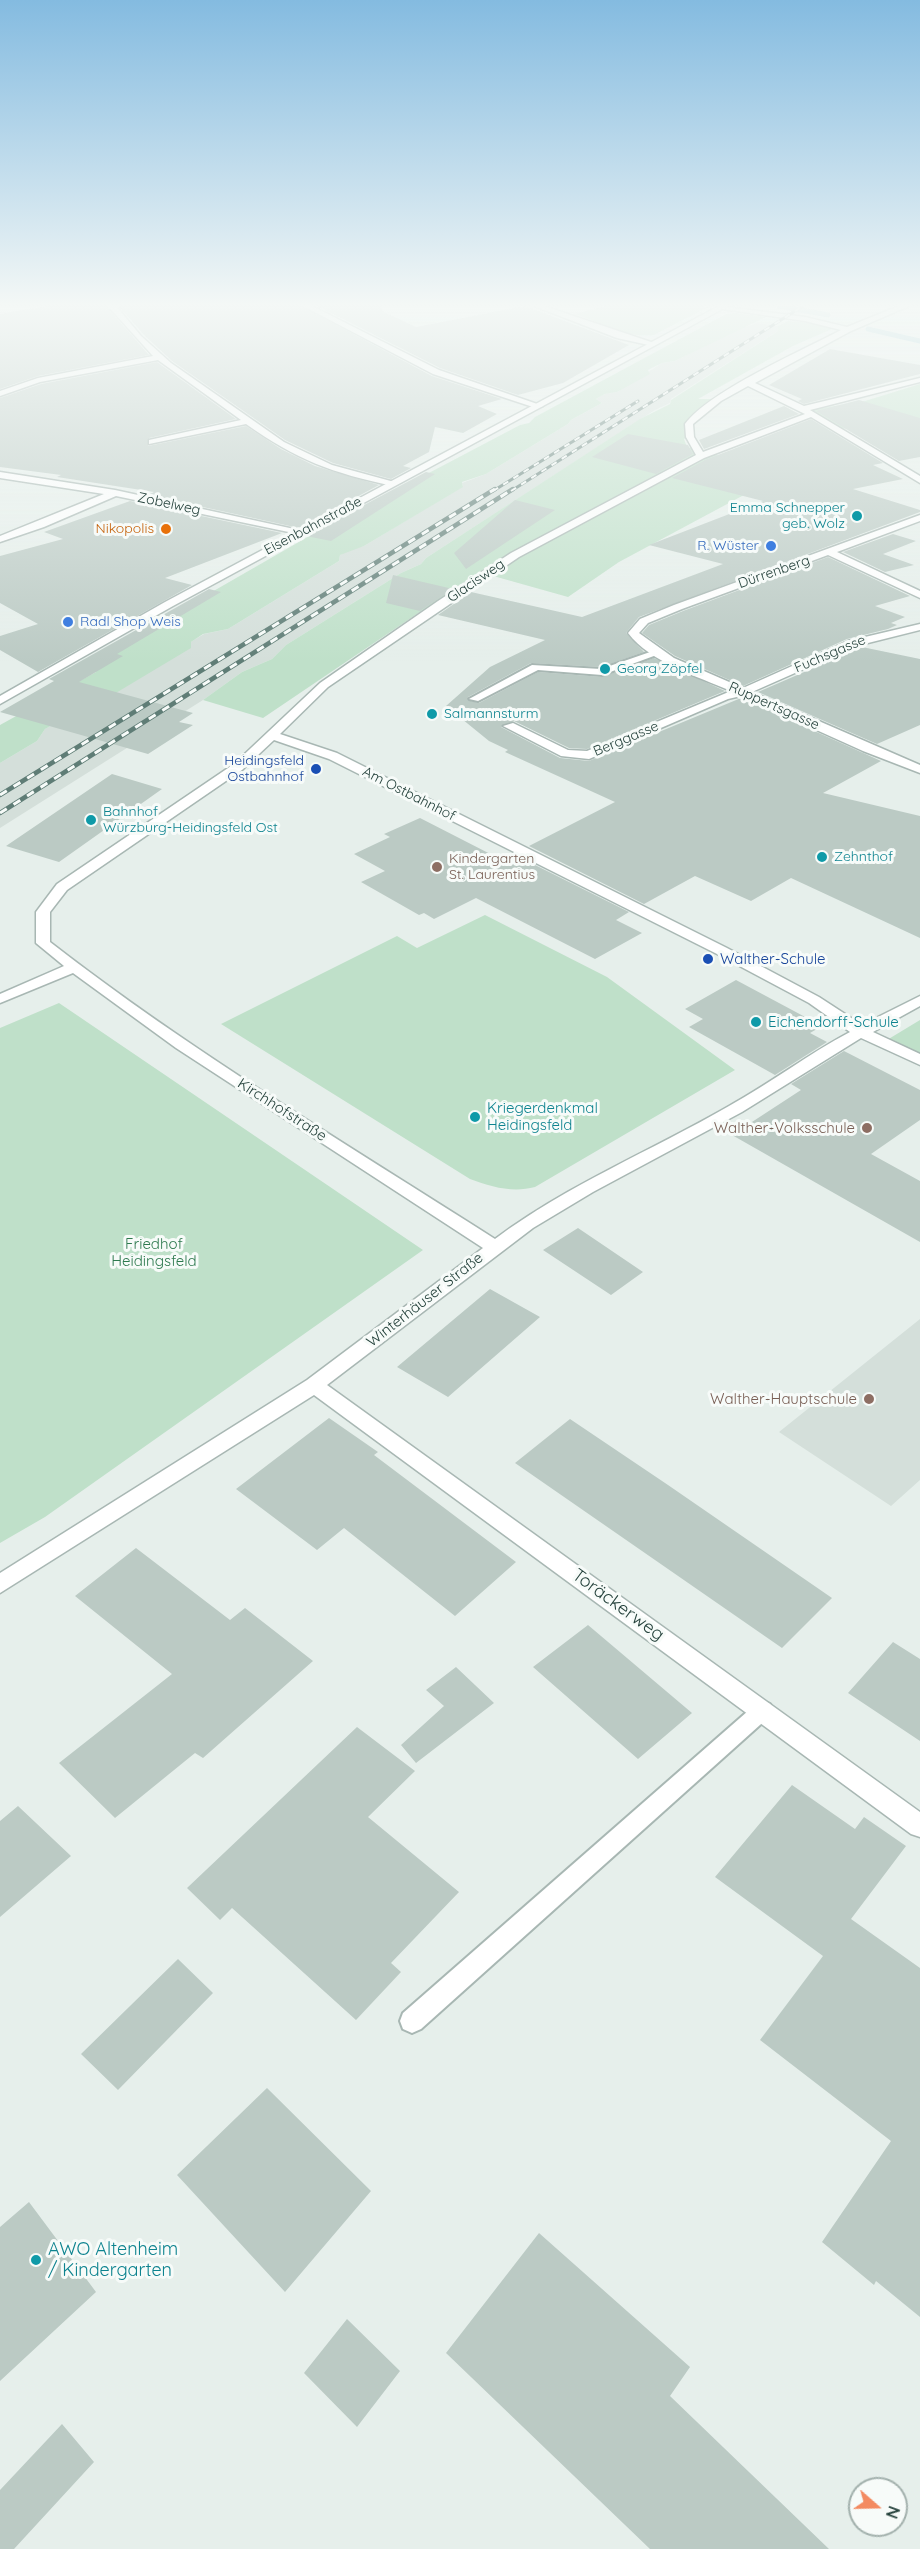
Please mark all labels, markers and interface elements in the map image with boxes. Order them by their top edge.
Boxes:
street label: Zobelweg [136,489,202,519]
street label: Eisenbahnstraße [261,493,365,559]
place label: Emma Schnepper geb. Wolz [730,500,845,532]
marker: Emma Schnepper geb. Wolz [850,509,864,523]
place label: Nikopolis [95,521,154,537]
marker: Nikopolis [159,522,173,536]
place label: R. Wüster [697,538,759,554]
marker: R. Wüster [764,539,778,553]
street label: Dürrenberg [736,552,812,592]
street label: Glacisweg [444,556,508,606]
place label: Radl Shop Weis [80,614,181,630]
marker: Radl Shop Weis [61,615,75,629]
street label: Fuchsgasse [792,631,868,677]
place label: Georg Zöpfel [617,661,702,677]
marker: Georg Zöpfel [598,662,612,676]
street label: Ruppertsgasse [726,679,822,733]
place label: Salmannsturm [444,706,538,722]
marker: Salmannsturm [425,707,439,721]
street label: Berggasse [591,718,661,760]
place label: Heidingsfeld Ostbahnhof [224,753,304,786]
marker: Heidingsfeld Ostbahnhof [309,762,323,776]
street label: Am Ostbahnhof [360,763,458,825]
place label: Bahnhof Würzburg-Heidingsfeld Ost [103,804,278,837]
marker: Bahnhof Würzburg-Heidingsfeld Ost [84,813,98,827]
place label: Zehnthof [834,849,893,865]
marker: Zehnthof [815,850,829,864]
place label: Kindergarten St. Laurentius [449,851,535,884]
marker: Kindergarten St. Laurentius [430,860,444,874]
place label: Walther-Schule [720,950,826,968]
marker: Walther-Schule [701,952,715,966]
place label: Eichendorff-Schule [768,1013,899,1031]
marker: Eichendorff-Schule [749,1015,763,1029]
street label: Kirchhofstraße [234,1075,330,1145]
place label: Kriegerdenkmal Heidingsfeld [487,1099,598,1134]
marker: Kriegerdenkmal Heidingsfeld [468,1110,482,1124]
place label: Walther-Volksschule [714,1119,855,1137]
marker: Walther-Volksschule [860,1121,874,1135]
park label: Friedhof Heidingsfeld [111,1235,197,1270]
street label: Winterhäuser Straße [363,1249,487,1351]
place label: Walther-Hauptschule [710,1390,857,1408]
marker: Walther-Hauptschule [862,1392,876,1406]
street label: Toräckerweg [568,1564,668,1646]
place label: AWO Altenheim / Kindergarten [48,2239,178,2282]
marker: AWO Altenheim / Kindergarten [29,2253,43,2267]
north arrow [848,2477,908,2537]
text: N [882,2504,904,2521]

